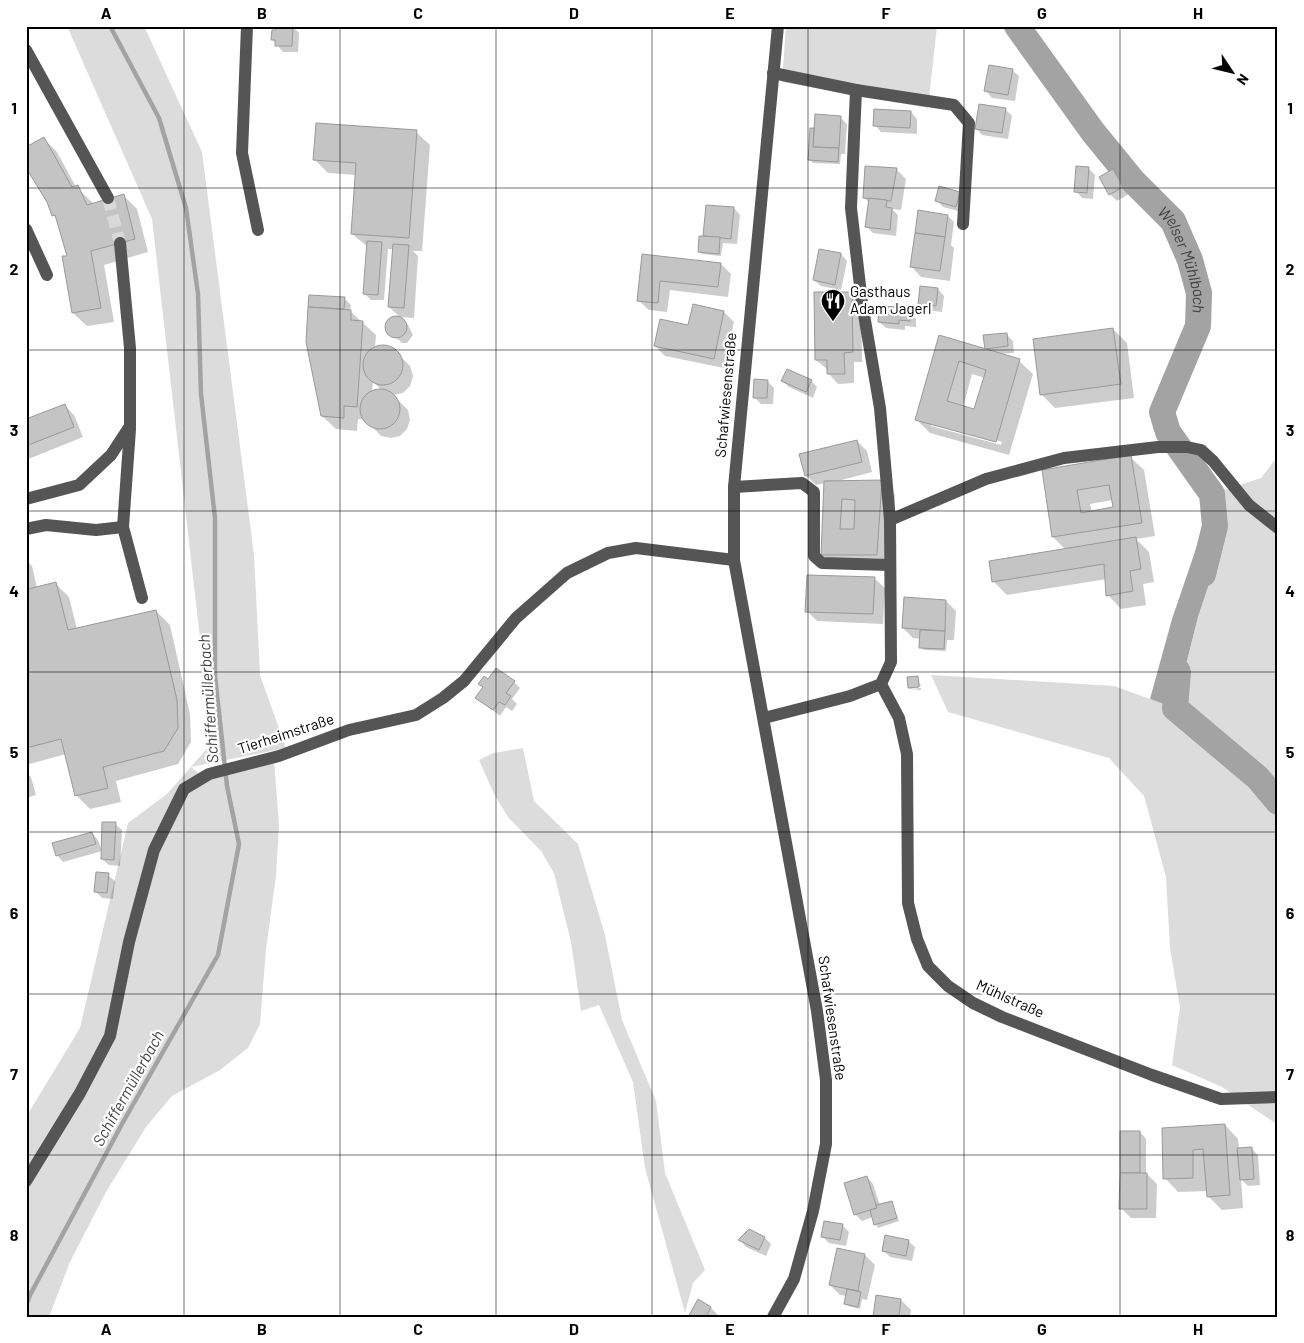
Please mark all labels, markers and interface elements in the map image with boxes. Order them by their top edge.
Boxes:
text: A [101,3,112,22]
text: B [257,3,267,22]
text: C [413,3,423,22]
text: D [569,3,579,22]
text: E [725,3,735,22]
text: F [882,3,891,22]
text: G [1037,3,1047,22]
text: H [1193,3,1203,22]
north arrow [1206,48,1256,98]
text: N [1233,71,1253,88]
text: 1 [11,98,17,117]
text: 1 [1287,98,1293,117]
water label: Welser Mühlbach [1154,202,1210,313]
text: 2 [10,259,19,278]
text: 2 [1286,259,1295,278]
place label: Gasthaus Adam Jagerl [850,282,931,317]
restaurant icon: Gasthaus Adam Jagerl [820,288,846,322]
street label: Schafwiesenstraße [711,332,739,458]
text: 3 [10,420,18,439]
text: 3 [1286,420,1294,439]
text: 4 [9,581,19,600]
text: 4 [1285,581,1295,600]
water label: Schiffermüllerbach [194,634,221,764]
street label: Tierheimstraße [235,709,336,757]
text: 5 [10,742,19,761]
text: 5 [1286,742,1295,761]
text: 6 [10,903,19,922]
text: 6 [1286,903,1295,922]
street label: Schafwiesenstraße [815,954,851,1081]
street label: Mühlstraße [974,975,1047,1021]
water label: Schiffermüllerbach [88,1027,167,1149]
text: 7 [10,1064,18,1083]
text: 7 [1286,1064,1294,1083]
text: 8 [10,1225,19,1244]
text: 8 [1286,1225,1295,1244]
text: A [101,1319,112,1338]
text: B [257,1319,267,1338]
text: C [413,1319,423,1338]
text: D [569,1319,579,1338]
text: E [725,1319,735,1338]
text: F [882,1319,891,1338]
text: G [1037,1319,1047,1338]
text: H [1193,1319,1203,1338]

